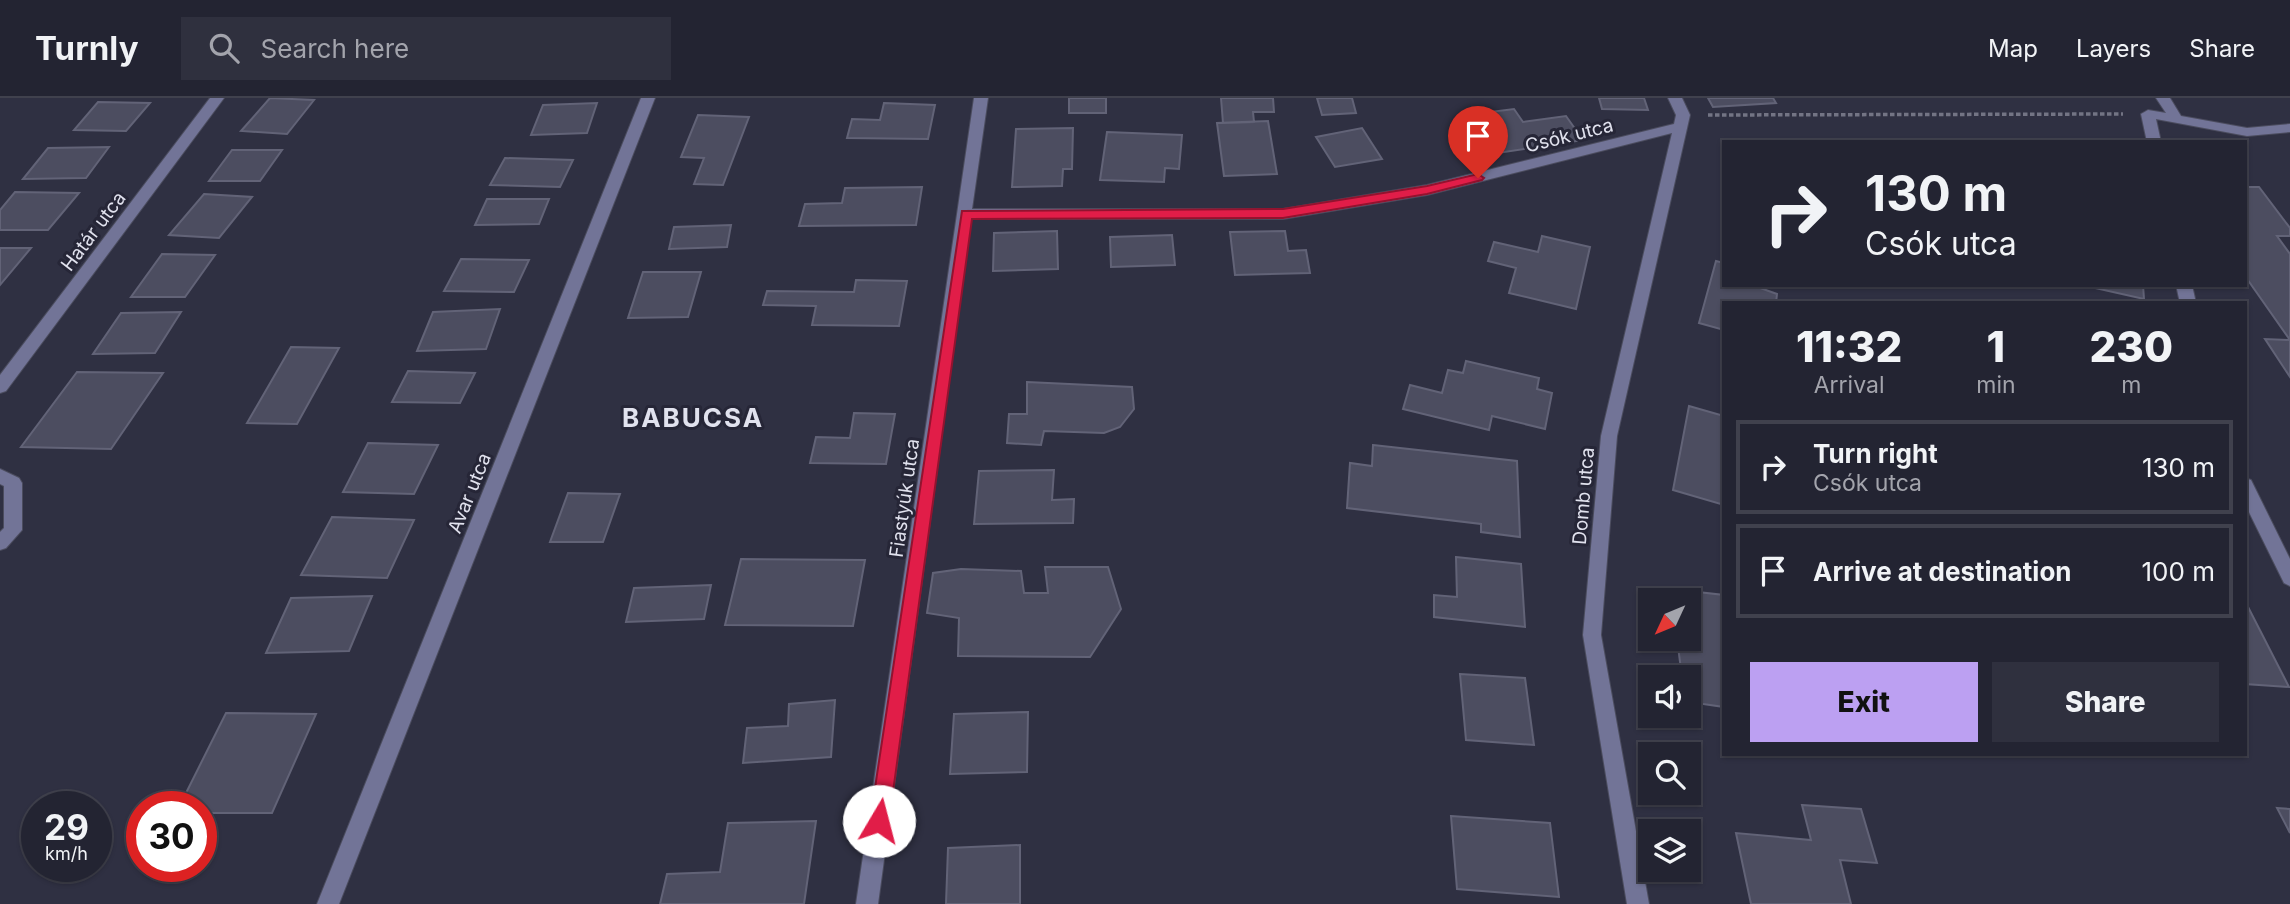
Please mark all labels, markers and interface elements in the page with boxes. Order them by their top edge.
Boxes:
search box [181,17,671,80]
text: Turnly [35,28,139,68]
icon: search [205,29,243,67]
text: Search here [261,33,409,64]
text: Map [1988,34,2038,63]
text: Layers [2076,34,2151,63]
text: Share [2189,34,2255,63]
pin [1448,106,1508,178]
street label: Csók utca [1523,113,1616,158]
icon: arrive [1459,117,1497,155]
text: 130 m [1865,164,2007,223]
icon: right [1750,168,1841,259]
street label: Határ utca [56,187,131,275]
text: Csók utca [1865,224,2017,263]
text: 11:32 [1796,321,1902,372]
text: 1 [1987,321,2005,372]
text: 230 [2090,321,2173,372]
text: Arrival [1814,371,1885,399]
text: min [1976,371,2016,399]
text: m [2121,371,2141,399]
district label: BABUCSA [622,402,764,433]
street label: Fiastyúk utca [885,437,924,559]
text: Turn right [1813,438,1938,469]
street label: Domb utca [1568,446,1599,546]
icon: right [1754,448,1792,486]
street label: Avar utca [443,450,496,537]
text: 130 m [2142,452,2215,483]
text: Csók utca [1813,469,1922,497]
icon: arrive [1754,552,1792,590]
text: Arrive at destination [1813,556,2072,587]
text: 100 m [2142,556,2215,587]
north arrow [1638,588,1701,651]
map controls [1638,588,1701,882]
button: Exit [1750,662,1978,742]
button: Share [1992,662,2219,742]
button: sound [1638,665,1701,728]
button: search [1638,742,1701,805]
position arrow [842,784,916,858]
speed limit sign: 30 [126,791,217,882]
text: 29 [44,806,89,848]
button: layers [1638,819,1701,882]
text: km/h [45,843,88,864]

